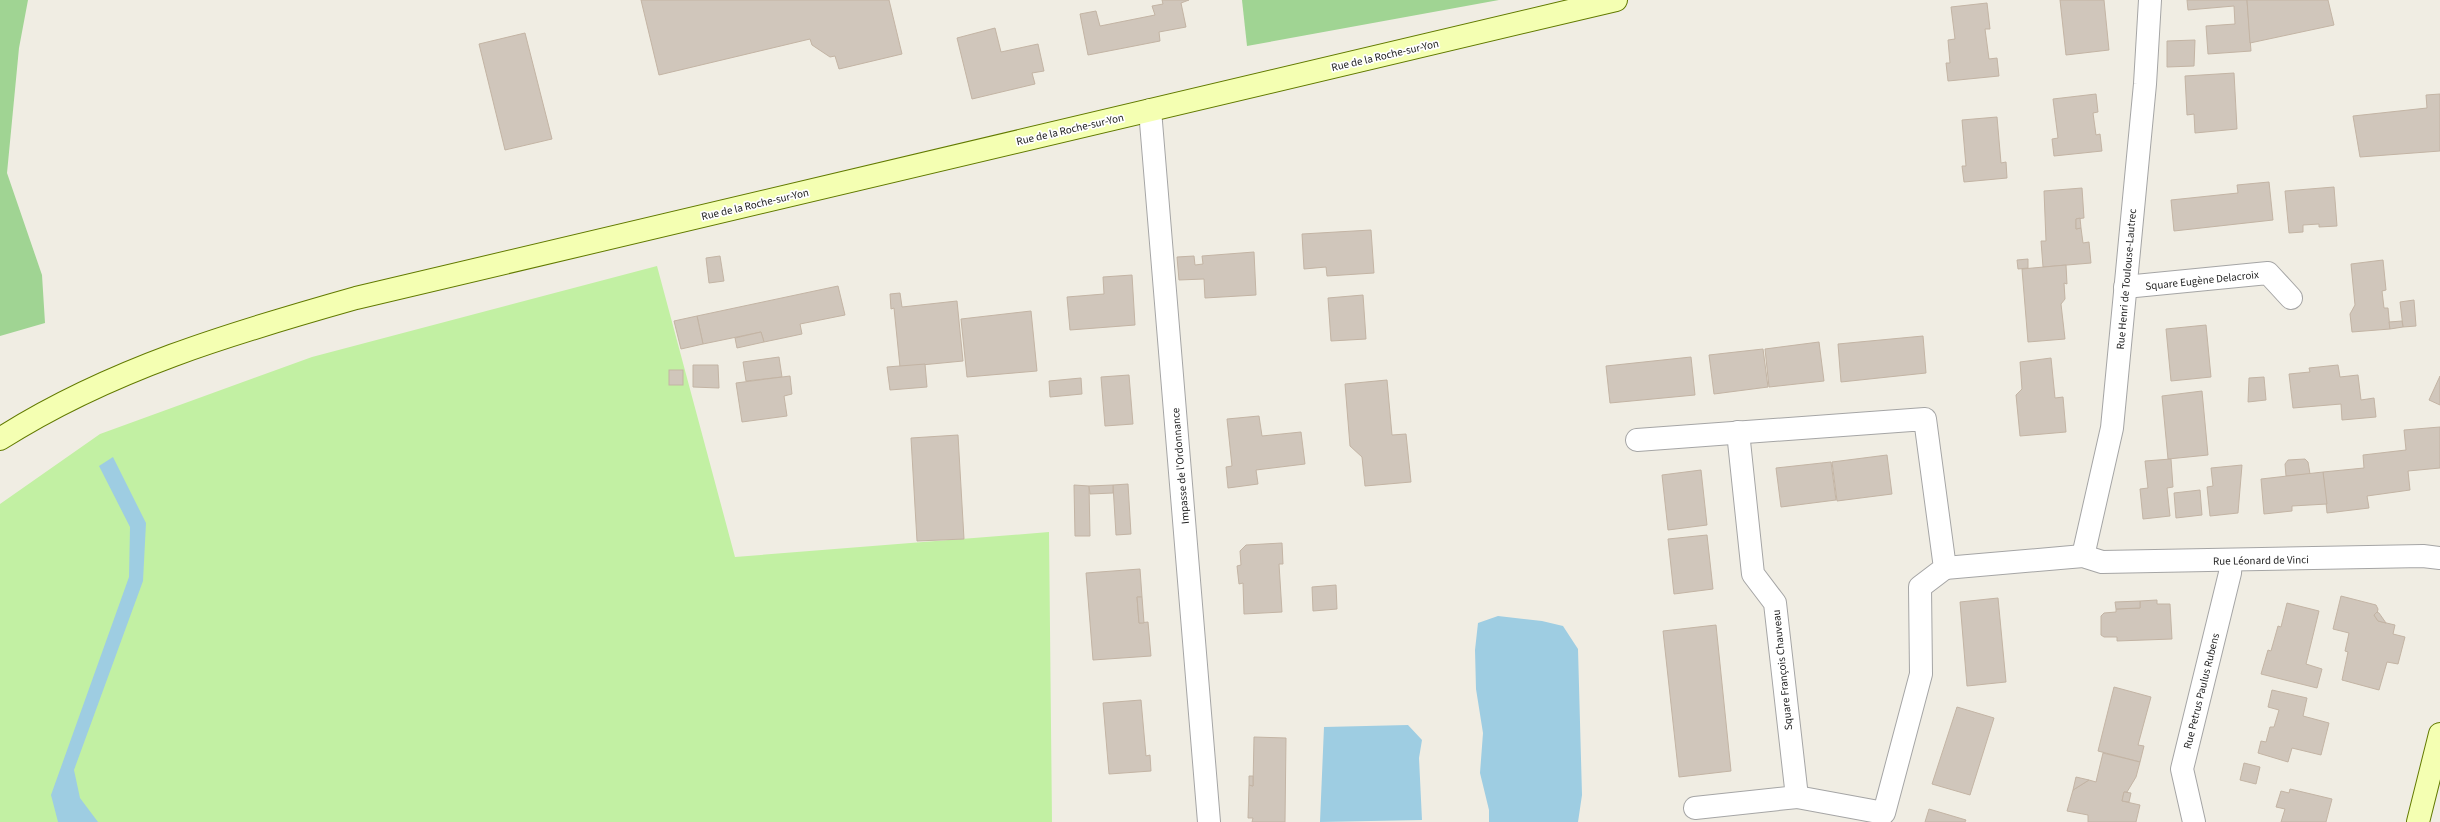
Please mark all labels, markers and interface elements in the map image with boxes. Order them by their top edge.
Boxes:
street label: Rue de la Roche-sur-Yon [1330,36,1440,75]
street label: Rue de la Roche-sur-Yon [1015,110,1125,149]
street label: Rue de la Roche-sur-Yon [700,185,810,224]
street label: Rue Henri de Toulouse-Lautrec [2113,208,2140,350]
street label: Square Eugène Delacroix [2145,267,2260,294]
street label: Impasse de l'Ordonnance [1168,407,1193,525]
street label: Rue Léonard de Vinci [2213,552,2309,569]
street label: Square François Chauveau [1769,609,1796,731]
street label: Rue Petrus Paulus Rubens [2180,631,2223,751]

